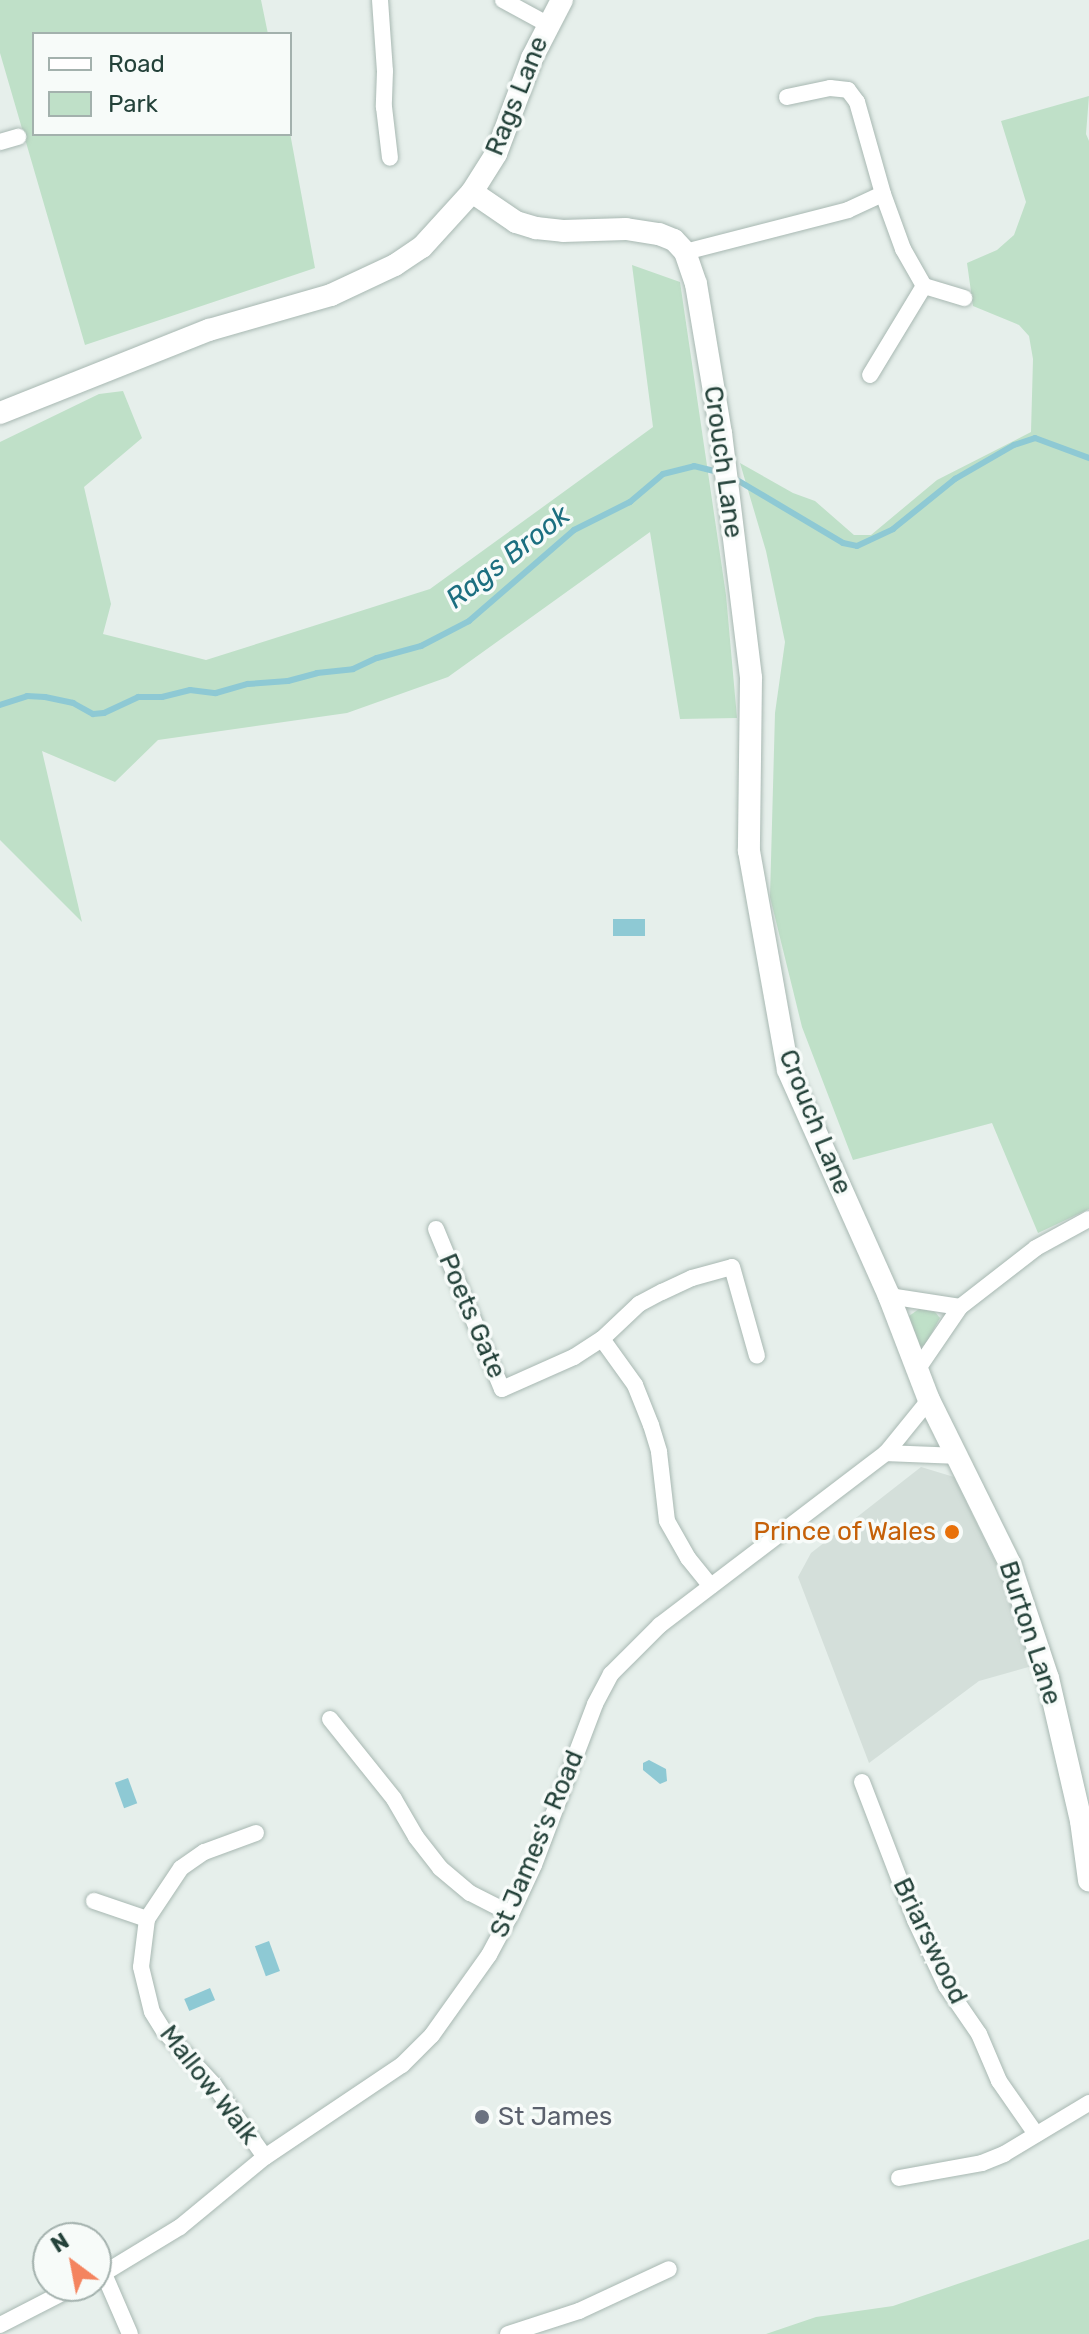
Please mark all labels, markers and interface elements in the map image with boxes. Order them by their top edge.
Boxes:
legend [32,32,292,136]
street label: Rags Lane [479,32,555,160]
text: Road [108,50,165,78]
text: Park [108,90,158,118]
street label: Crouch Lane [697,384,749,540]
water label: Rags Brook [439,498,577,616]
street label: Crouch Lane [772,1045,858,1199]
street label: Poets Gate [432,1249,512,1383]
place label: Prince of Wales [752,1516,936,1548]
marker: Prince of Wales [943,1523,961,1541]
street label: Burton Lane [992,1557,1068,1709]
street label: St James's Road [484,1746,590,1942]
street label: Briarswood [886,1873,974,2009]
street label: Mallow Walk [152,2019,266,2151]
place label: St James [498,2101,612,2133]
marker: St James [473,2108,491,2126]
north arrow [32,2222,112,2302]
text: N [46,2227,74,2259]

